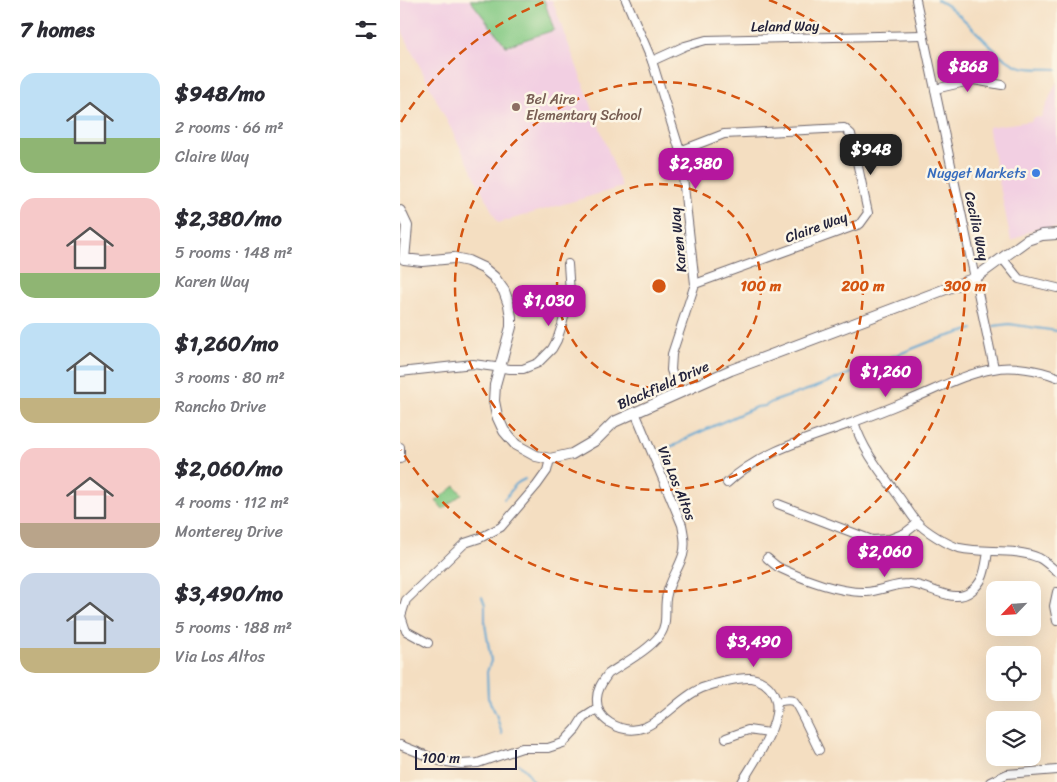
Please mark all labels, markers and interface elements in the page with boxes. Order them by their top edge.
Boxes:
text: 7 homes [20,11,95,49]
street label: Leland Way [751,13,820,40]
icon: filters [352,16,380,44]
pin: $868 [938,51,998,93]
text: $868 [948,52,988,81]
text: $948/mo [175,75,265,113]
place label: Bel Aire Elementary School [526,87,643,128]
icon: home [60,93,120,153]
marker: Bel Aire Elementary School [510,101,522,113]
text: 2 rooms · 66 m² [175,113,284,142]
pin: $948 [841,134,901,176]
text: $948 [851,135,891,164]
text: Claire Way [175,142,249,171]
pin: $2,380 [655,148,737,190]
text: $2,380 [670,149,722,178]
place label: Nugget Markets [927,161,1027,186]
marker: Nugget Markets [1030,167,1042,179]
street label: Cecilia Way [957,189,996,264]
text: $2,380/mo [175,200,282,238]
street label: Claire Way [781,204,852,250]
street label: Karen Way [663,206,694,273]
icon: home [60,218,120,278]
text: 5 rooms · 148 m² [175,238,292,267]
text: Karen Way [175,267,249,296]
text: 100 m [741,273,782,299]
text: 200 m [840,273,885,299]
text: 300 m [943,273,987,299]
centre of rings [650,277,668,295]
pin: $1,030 [508,284,590,327]
text: $1,030 [524,286,574,315]
text: $1,260/mo [175,325,278,363]
icon: home [60,343,120,403]
street label: Blackfield Drive [613,354,713,417]
pin: $1,260 [845,356,927,398]
text: $1,260 [861,357,911,386]
text: 3 rooms · 80 m² [175,363,285,392]
text: Rancho Drive [175,392,266,421]
street label: Via Los Altos [650,442,703,525]
text: $2,060/mo [175,450,283,488]
icon: home [60,468,120,528]
text: 4 rooms · 112 m² [175,488,289,517]
text: Monterey Drive [175,517,283,546]
pin: $2,060 [844,536,926,578]
text: $2,060 [858,537,912,566]
text: $3,490/mo [175,575,283,613]
north arrow [986,581,1041,636]
map controls [986,581,1041,766]
icon: home [60,593,120,653]
text: 5 rooms · 188 m² [175,613,292,642]
pin: $3,490 [713,626,795,668]
text: $3,490 [727,627,781,656]
text: Via Los Altos [175,642,265,671]
button: locate [986,646,1041,701]
button: layers [986,711,1041,766]
text: 100 m [422,746,460,771]
scale bar [415,747,518,770]

